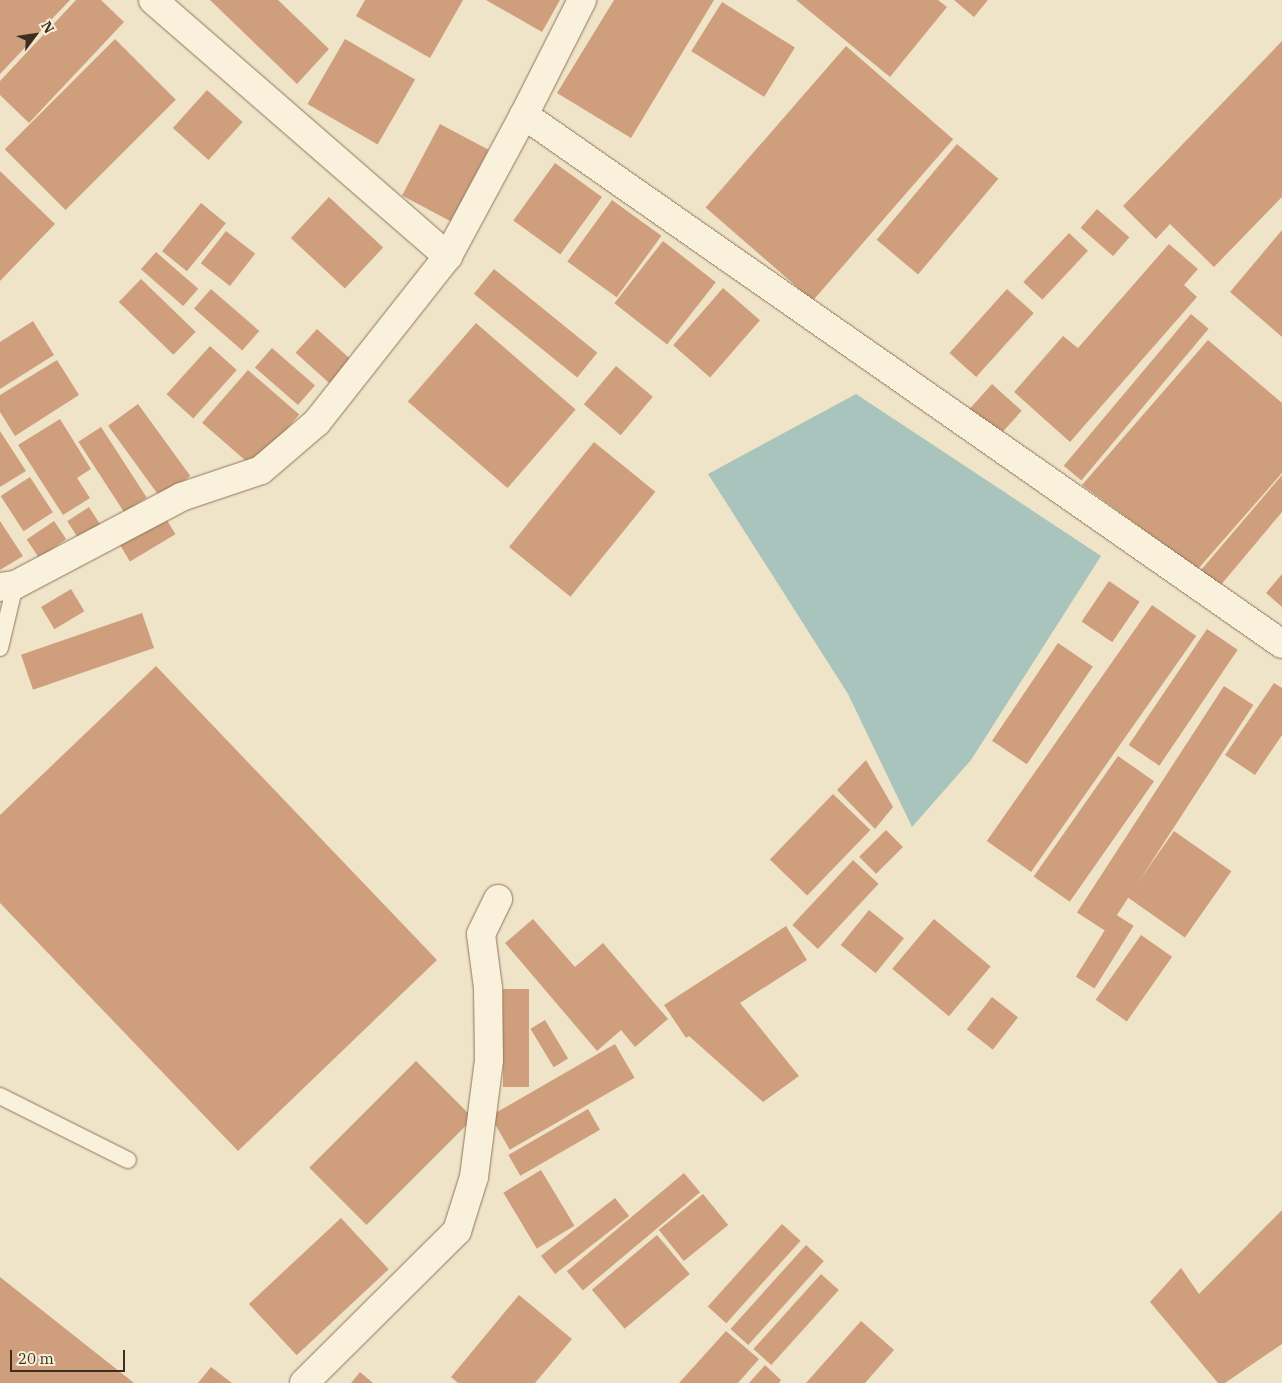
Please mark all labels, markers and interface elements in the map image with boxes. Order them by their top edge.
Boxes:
north arrow [10,10,60,60]
text: N [37,18,58,37]
scale bar [12,1340,128,1372]
text: 20 m [18,1349,54,1368]

